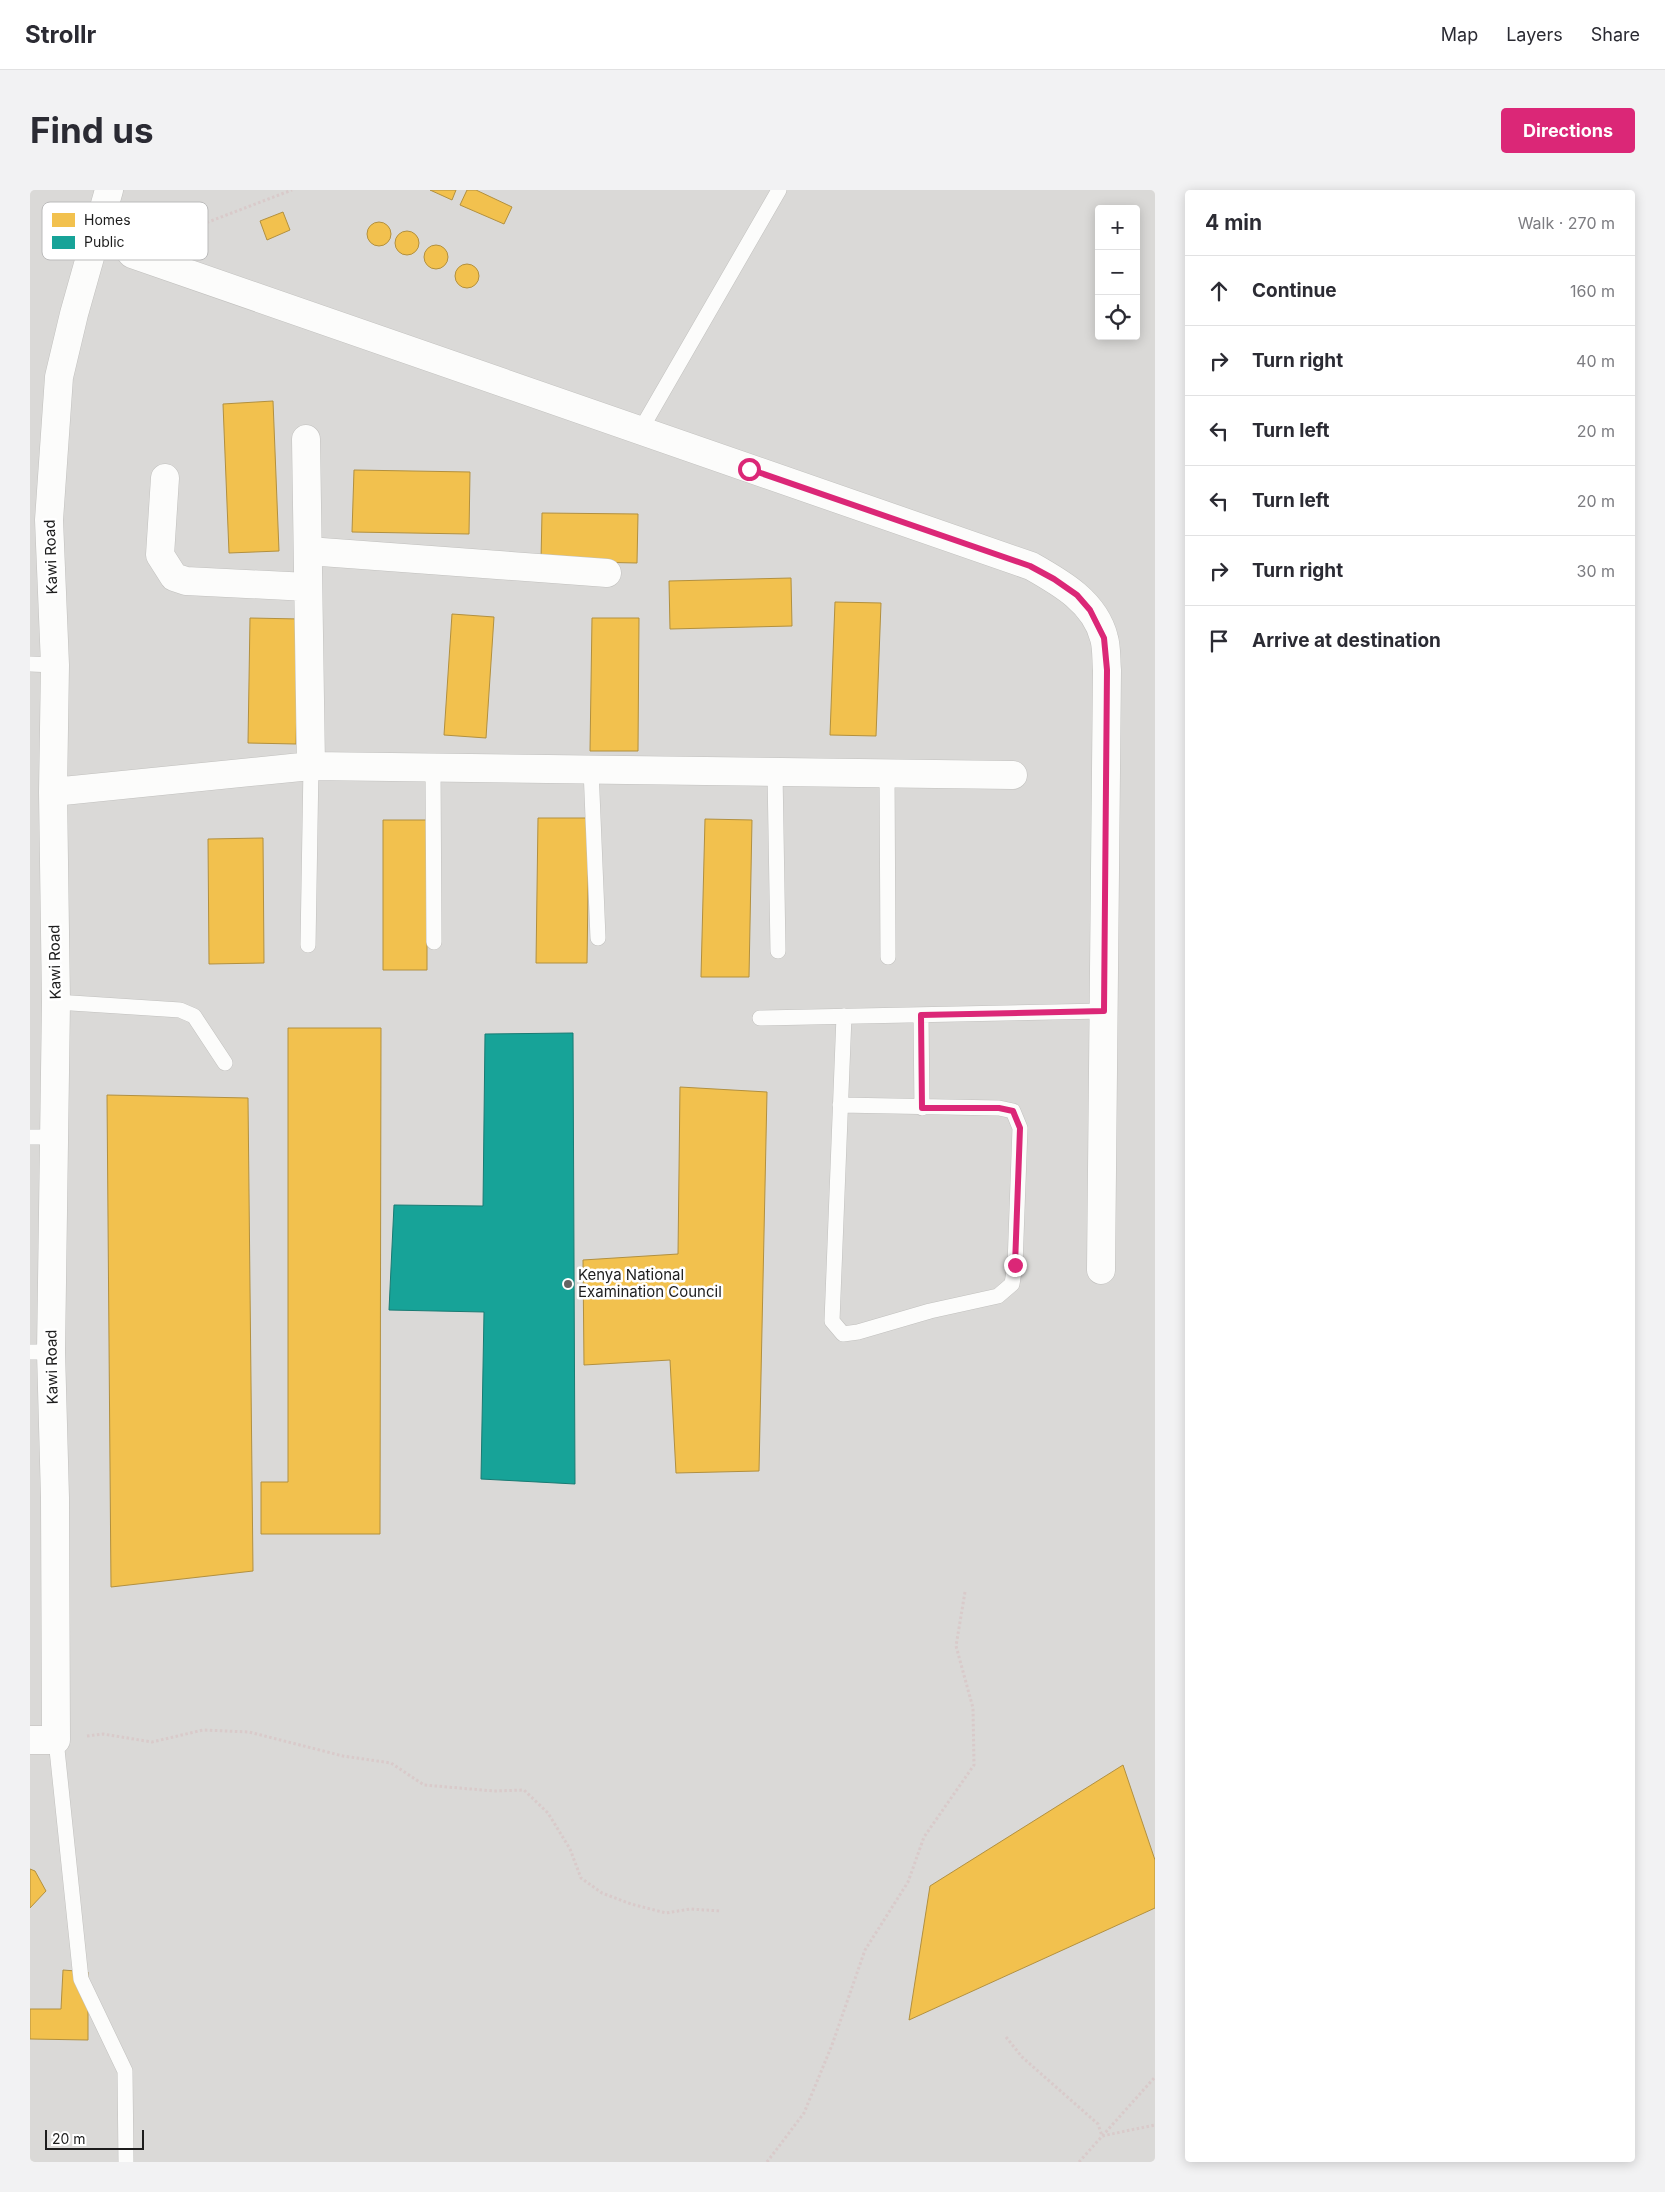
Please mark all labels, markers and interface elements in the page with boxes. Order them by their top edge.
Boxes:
text: Strollr [25,20,96,49]
text: Map [1441,24,1478,45]
text: Layers [1506,24,1563,45]
text: Share [1591,24,1640,45]
button: Directions [1501,108,1635,153]
text: Find us [30,109,154,151]
legend [42,202,208,260]
map controls [1095,205,1140,340]
button: + [1095,205,1140,250]
text: 4 min [1205,210,1262,235]
text: Homes [84,211,131,228]
text: Walk · 270 m [1518,213,1615,233]
text: Public [84,233,125,250]
button: − [1095,250,1140,295]
icon: ahead [1205,277,1233,305]
text: Continue [1252,279,1337,302]
text: 160 m [1570,281,1615,301]
button: locate [1095,295,1140,340]
icon: right [1205,347,1233,375]
text: Turn right [1252,349,1343,372]
text: 40 m [1576,351,1615,371]
icon: left [1205,417,1233,445]
text: Turn left [1252,419,1330,442]
text: 20 m [1577,421,1615,441]
route start [738,458,761,481]
icon: left [1205,487,1233,515]
text: Turn left [1252,489,1330,512]
text: 20 m [1577,491,1615,511]
street label: Kawi Road [40,519,61,595]
icon: right [1205,557,1233,585]
text: Turn right [1252,559,1343,582]
text: 30 m [1577,561,1615,581]
icon: arrive [1205,627,1233,655]
text: Arrive at destination [1252,629,1441,652]
street label: Kawi Road [44,924,65,1000]
route end [1004,1254,1027,1277]
place label: Kenya National Examination Council [578,1265,722,1301]
marker: Kenya National Examination Council [562,1278,574,1290]
street label: Kawi Road [41,1329,62,1405]
scale bar [45,2127,144,2150]
text: 20 m [52,2130,86,2147]

